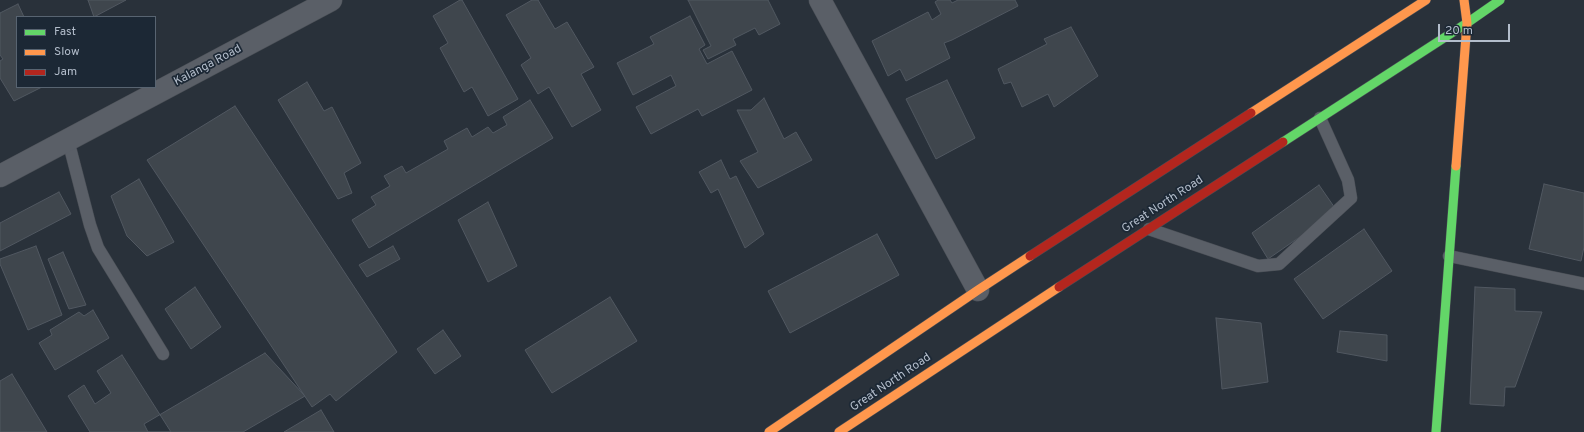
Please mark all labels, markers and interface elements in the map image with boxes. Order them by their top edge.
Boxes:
legend [16,16,156,88]
scale bar [1440,16,1512,42]
text: 20 m [1445,23,1473,39]
text: Fast [54,24,76,40]
street label: Kalanga Road [172,42,244,90]
text: Slow [54,44,80,60]
text: Jam [54,64,77,80]
street label: Great North Road [1120,173,1206,237]
street label: Great North Road [848,351,934,415]

